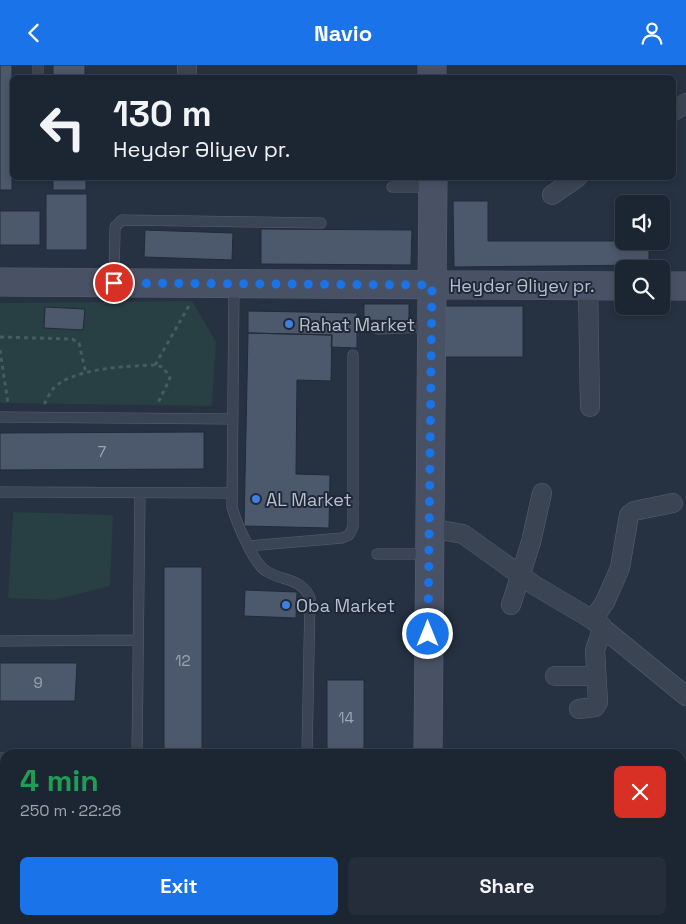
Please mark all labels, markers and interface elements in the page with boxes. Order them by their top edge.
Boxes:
icon: back [20,19,48,47]
text: Navio [314,19,372,47]
icon: person [638,19,666,47]
text: 130 m [113,92,212,136]
icon: left [30,95,95,160]
text: Heydər Əliyev pr. [113,135,290,163]
map controls [615,195,670,315]
button: sound [615,195,670,250]
button: search [615,260,670,315]
pin [93,262,135,304]
icon: arrive [100,269,128,297]
street label: Heydər Əliyev pr. [449,274,595,297]
place label: Rahat Market [299,313,415,336]
marker: Rahat Market [283,318,295,330]
house number: 7 [98,442,106,461]
place label: AL Market [266,488,352,511]
marker: AL Market [250,493,262,505]
place label: Oba Market [296,594,395,617]
marker: Oba Market [280,599,292,611]
position arrow [401,607,453,659]
house number: 12 [175,651,191,670]
house number: 9 [33,673,43,692]
house number: 14 [338,708,354,727]
text: 4 min [20,761,99,800]
button: close [614,766,666,818]
text: 250 m · 22:26 [20,800,121,821]
button: Exit [20,857,338,915]
button: Share [348,857,666,915]

